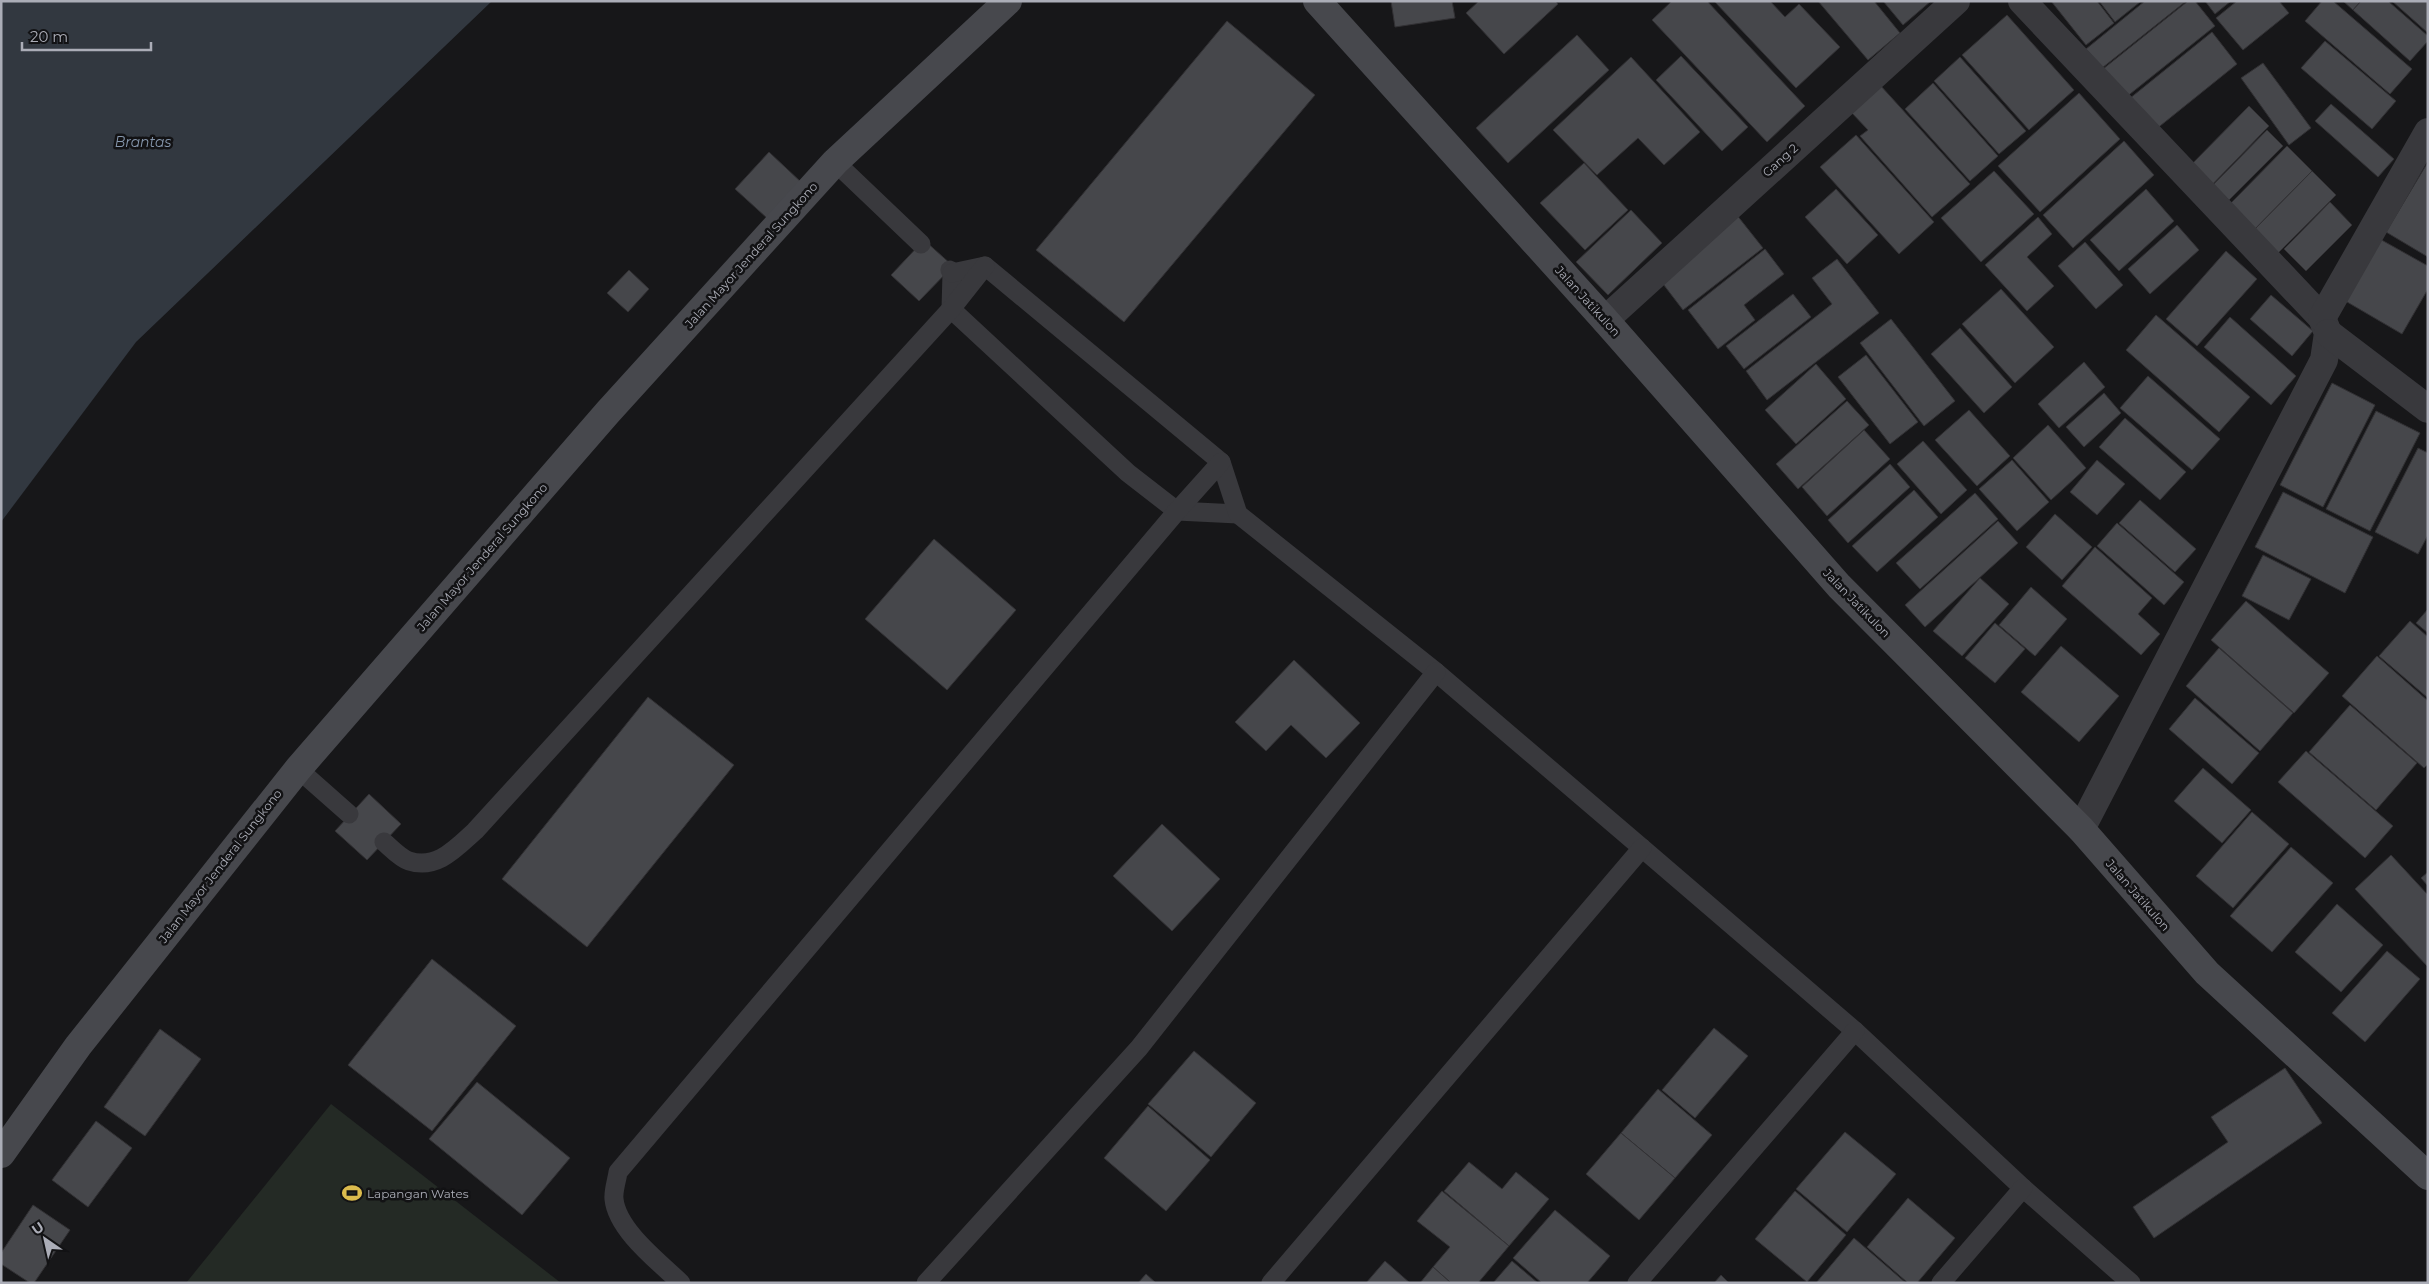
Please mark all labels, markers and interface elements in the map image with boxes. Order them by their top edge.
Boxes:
scale bar [22,20,151,52]
text: 20 m [30,27,68,46]
water label: Brantas [115,133,172,151]
street label: Gang 2 [1759,140,1801,180]
street label: Jalan Mayor Jenderal Sungkono [681,179,821,332]
street label: Jalan Jatikulon [1552,262,1624,339]
street label: Jalan Mayor Jenderal Sungkono [413,480,550,635]
street label: Jalan Jatikulon [1820,565,1894,641]
street label: Jalan Mayor Jenderal Sungkono [155,786,285,947]
street label: Jalan Jatikulon [2102,855,2173,934]
sports icon: Lapangan Wates [341,1182,363,1204]
place label: Lapangan Wates [367,1186,469,1201]
north arrow [20,1214,70,1264]
text: U [28,1218,47,1239]

